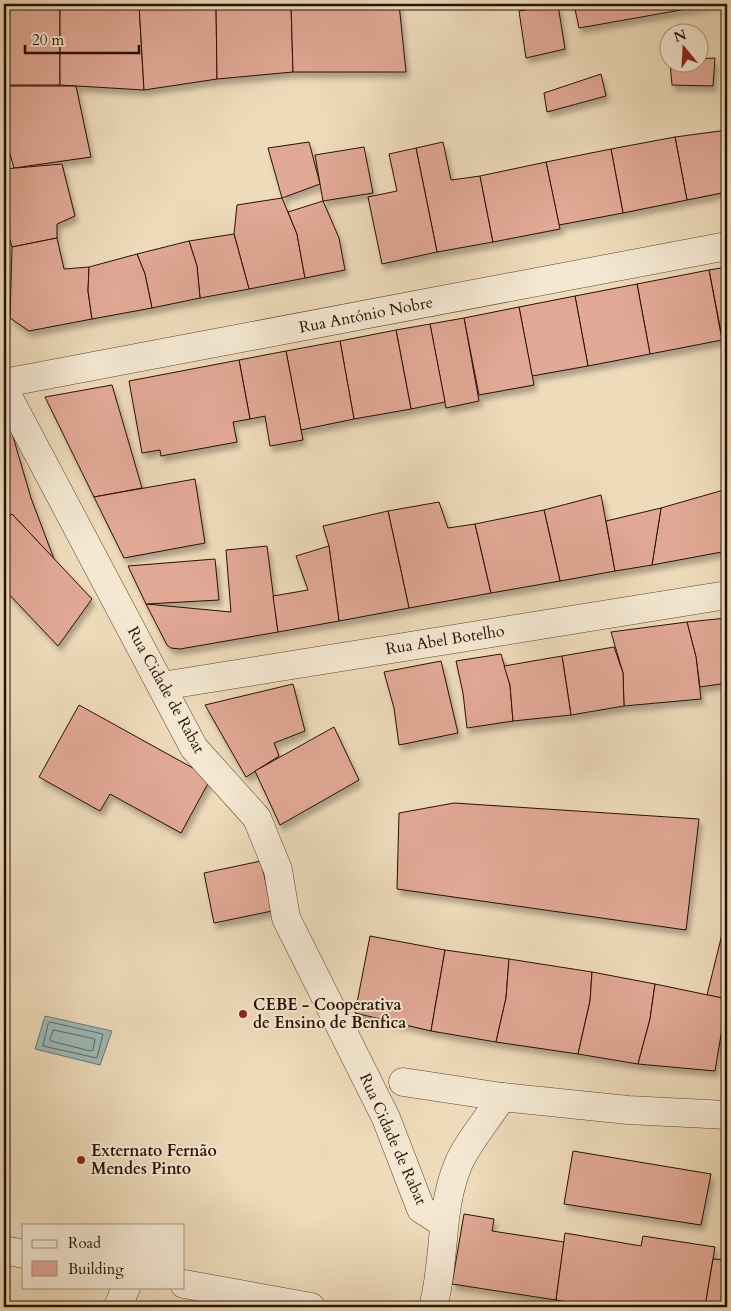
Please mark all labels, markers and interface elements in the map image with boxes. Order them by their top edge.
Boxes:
scale bar [25,22,139,54]
north arrow [658,22,708,72]
text: N [671,25,689,47]
text: 20 m [32,30,64,50]
street label: Rua António Nobre [297,291,435,339]
street label: Rua Abel Botelho [384,620,506,660]
street label: Rua Cidade de Rabat [122,623,210,757]
place label: CEBE - Cooperativa de Ensino de Benfica [253,994,406,1034]
marker: CEBE - Cooperativa de Ensino de Benfica [237,1008,249,1020]
street label: Rua Cidade de Rabat [354,1070,432,1208]
place label: Externato Fernão Mendes Pinto [91,1140,217,1180]
marker: Externato Fernão Mendes Pinto [75,1154,87,1166]
legend [22,1224,185,1288]
text: Road [68,1233,101,1253]
text: Building [68,1259,124,1279]

